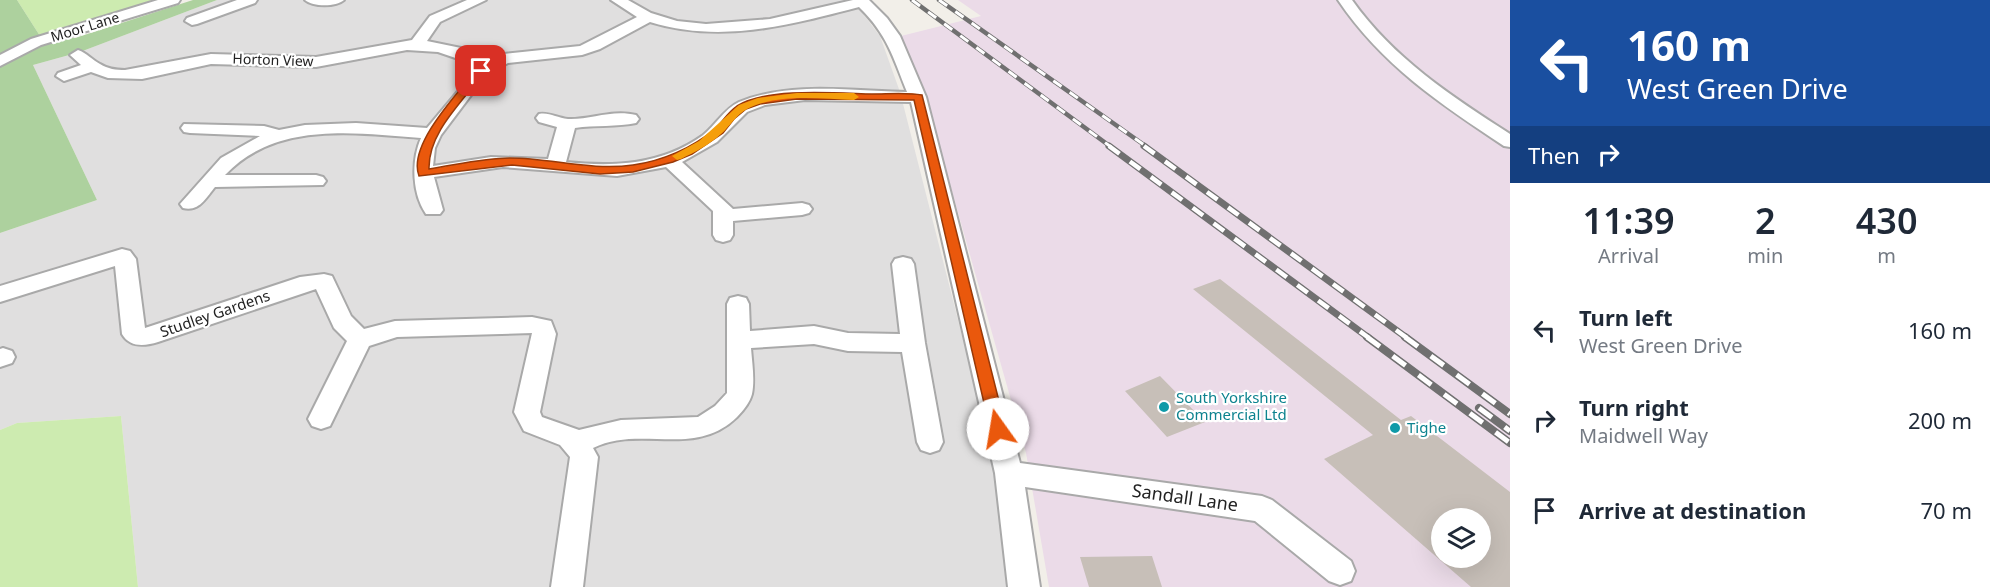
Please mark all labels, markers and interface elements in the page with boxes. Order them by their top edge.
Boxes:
street label: Moor Lane [48,7,122,46]
text: 160 m [1627,16,1751,73]
icon: left [1528,24,1606,102]
pin [455,45,506,96]
street label: Horton View [232,49,314,70]
icon: arrive [464,54,497,87]
text: West Green Drive [1627,70,1848,107]
icon: right [1592,138,1625,171]
text: Then [1528,140,1580,170]
text: 11:39 [1582,196,1675,245]
text: 2 [1755,196,1776,245]
text: 430 [1856,196,1918,245]
text: Arrival [1598,242,1659,269]
text: min [1747,242,1783,269]
text: m [1877,242,1896,269]
street label: Studley Gardens [157,285,272,341]
text: Turn left [1579,302,1673,332]
icon: left [1528,314,1561,347]
text: 160 m [1908,315,1972,345]
text: West Green Drive [1579,332,1742,359]
place label: South Yorkshire Commercial Ltd [1176,387,1287,424]
text: Turn right [1579,392,1689,422]
position arrow [966,397,1030,461]
marker: South Yorkshire Commercial Ltd [1157,400,1171,414]
icon: right [1528,404,1561,437]
text: 200 m [1908,405,1972,435]
place label: Tighe [1407,417,1446,437]
marker: Tighe [1388,421,1402,435]
text: Maidwell Way [1579,422,1708,449]
street label: Sandall Lane [1130,478,1240,516]
icon: arrive [1528,494,1561,527]
text: Arrive at destination [1579,495,1806,525]
text: 70 m [1921,495,1972,525]
map controls [1431,508,1491,568]
button: layers [1431,508,1491,568]

